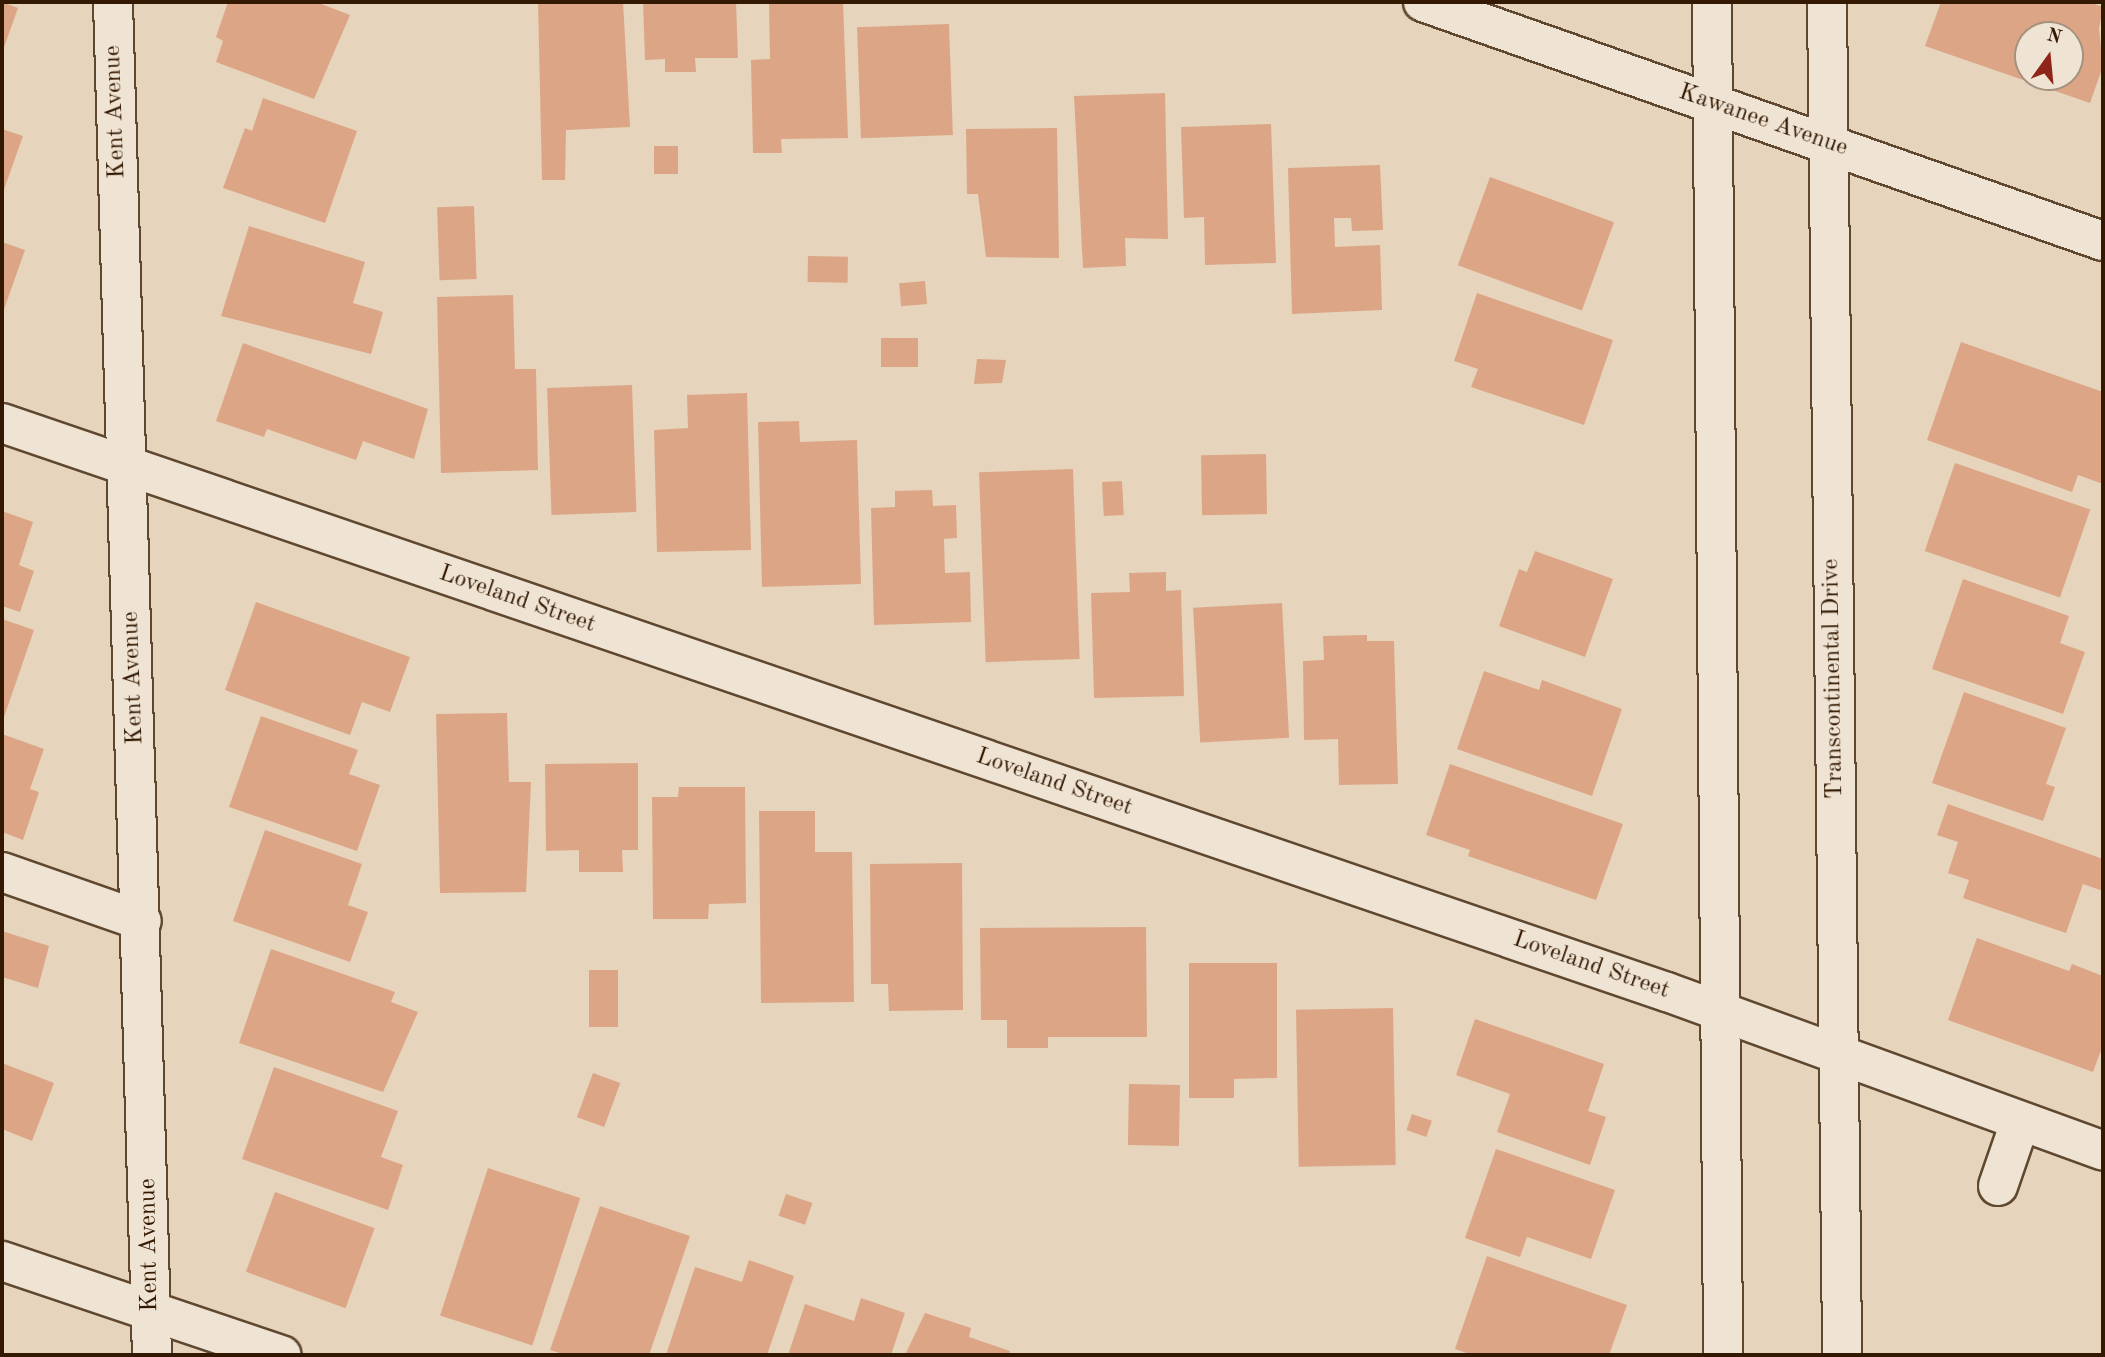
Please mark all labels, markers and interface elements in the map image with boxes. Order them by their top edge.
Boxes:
north arrow [2014,21,2084,91]
text: N [2045,26,2064,48]
street label: Kent Avenue [99,45,133,179]
street label: Kawanee Avenue [1675,79,1851,163]
street label: Transcontinental Drive [1818,559,1850,799]
street label: Loveland Street [435,560,599,640]
street label: Kent Avenue [117,611,151,745]
street label: Loveland Street [972,743,1136,823]
street label: Loveland Street [1509,926,1673,1006]
street label: Kent Avenue [134,1178,166,1312]

